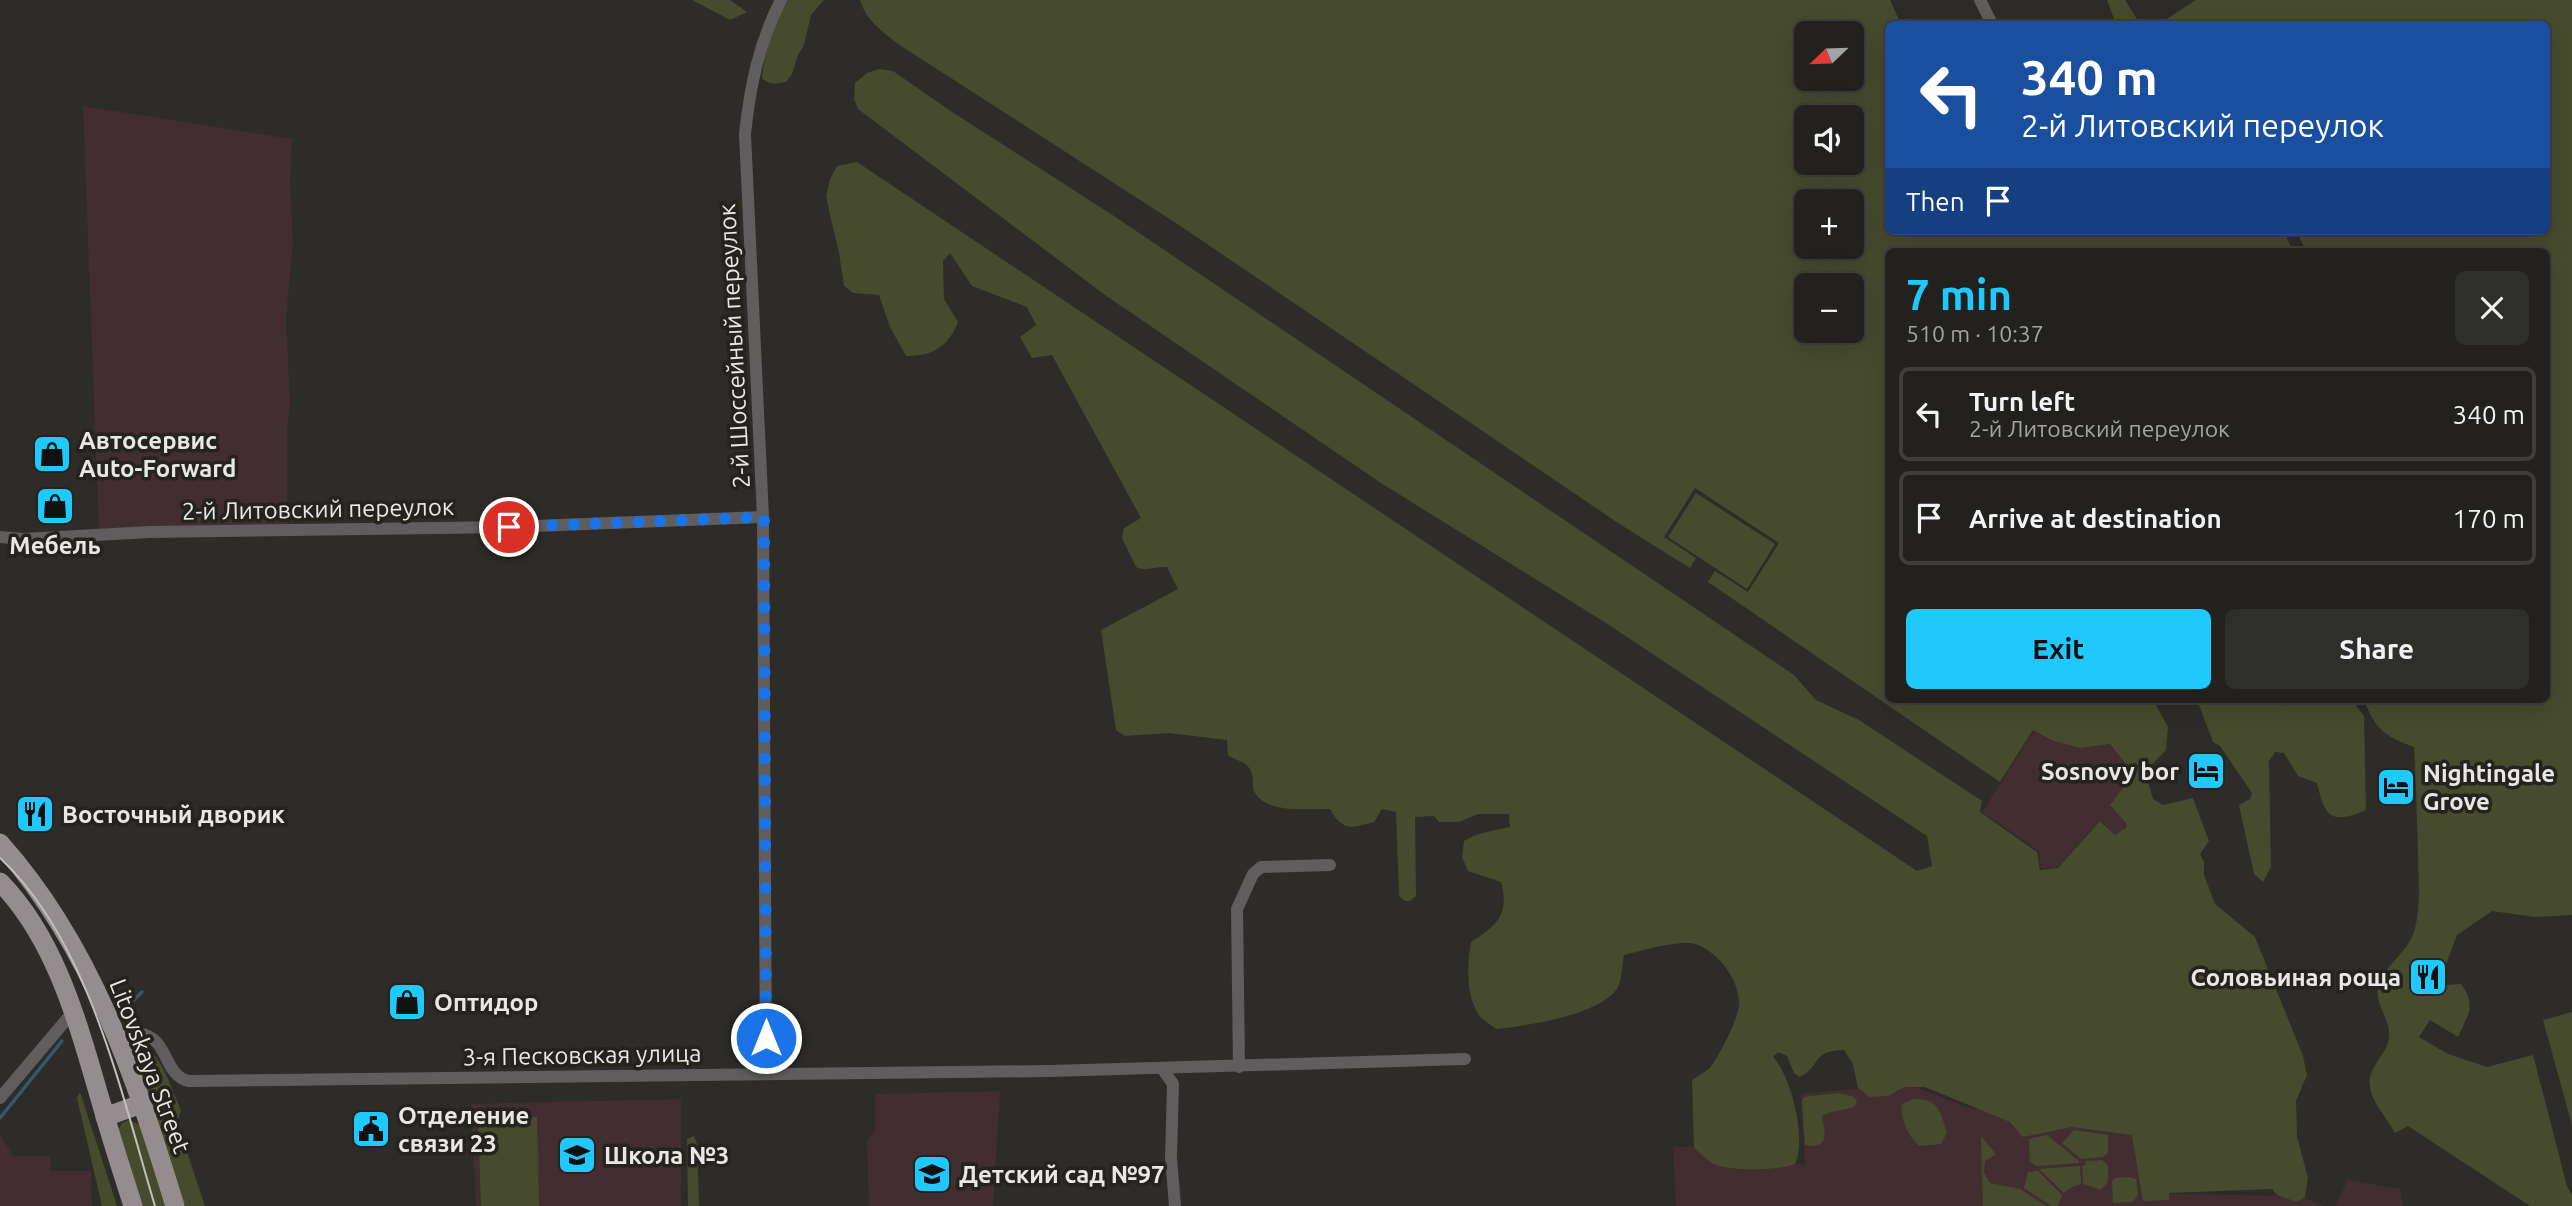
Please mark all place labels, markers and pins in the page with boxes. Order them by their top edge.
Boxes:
place label: Автосервис Auto-Forward [79,427,236,482]
shop icon: Автосервис Auto-Forward [31,433,73,475]
shop icon: Мебель [34,485,76,527]
pin [479,497,539,557]
place label: Мебель [9,532,101,559]
hotel icon: Sosnovy bor [2185,750,2227,792]
place label: Sosnovy bor [2041,758,2179,785]
place label: Nightingale Grove [2423,760,2555,815]
hotel icon: Nightingale Grove [2375,766,2417,808]
restaurant icon: Восточный дворик [14,793,56,835]
place label: Восточный дворик [62,801,285,828]
restaurant icon: Соловьиная роща [2407,956,2449,998]
place label: Соловьиная роща [2191,964,2401,991]
shop icon: Оптидор [386,981,428,1023]
place label: Оптидор [434,989,538,1016]
place label: Отделение связи 23 [398,1102,529,1157]
public building icon: Отделение связи 23 [350,1108,392,1150]
school or university icon: Школа №3 [556,1134,598,1176]
place label: Школа №3 [604,1142,729,1169]
school or university icon: Детский сад №97 [911,1153,953,1195]
place label: Детский сад №97 [959,1161,1165,1188]

